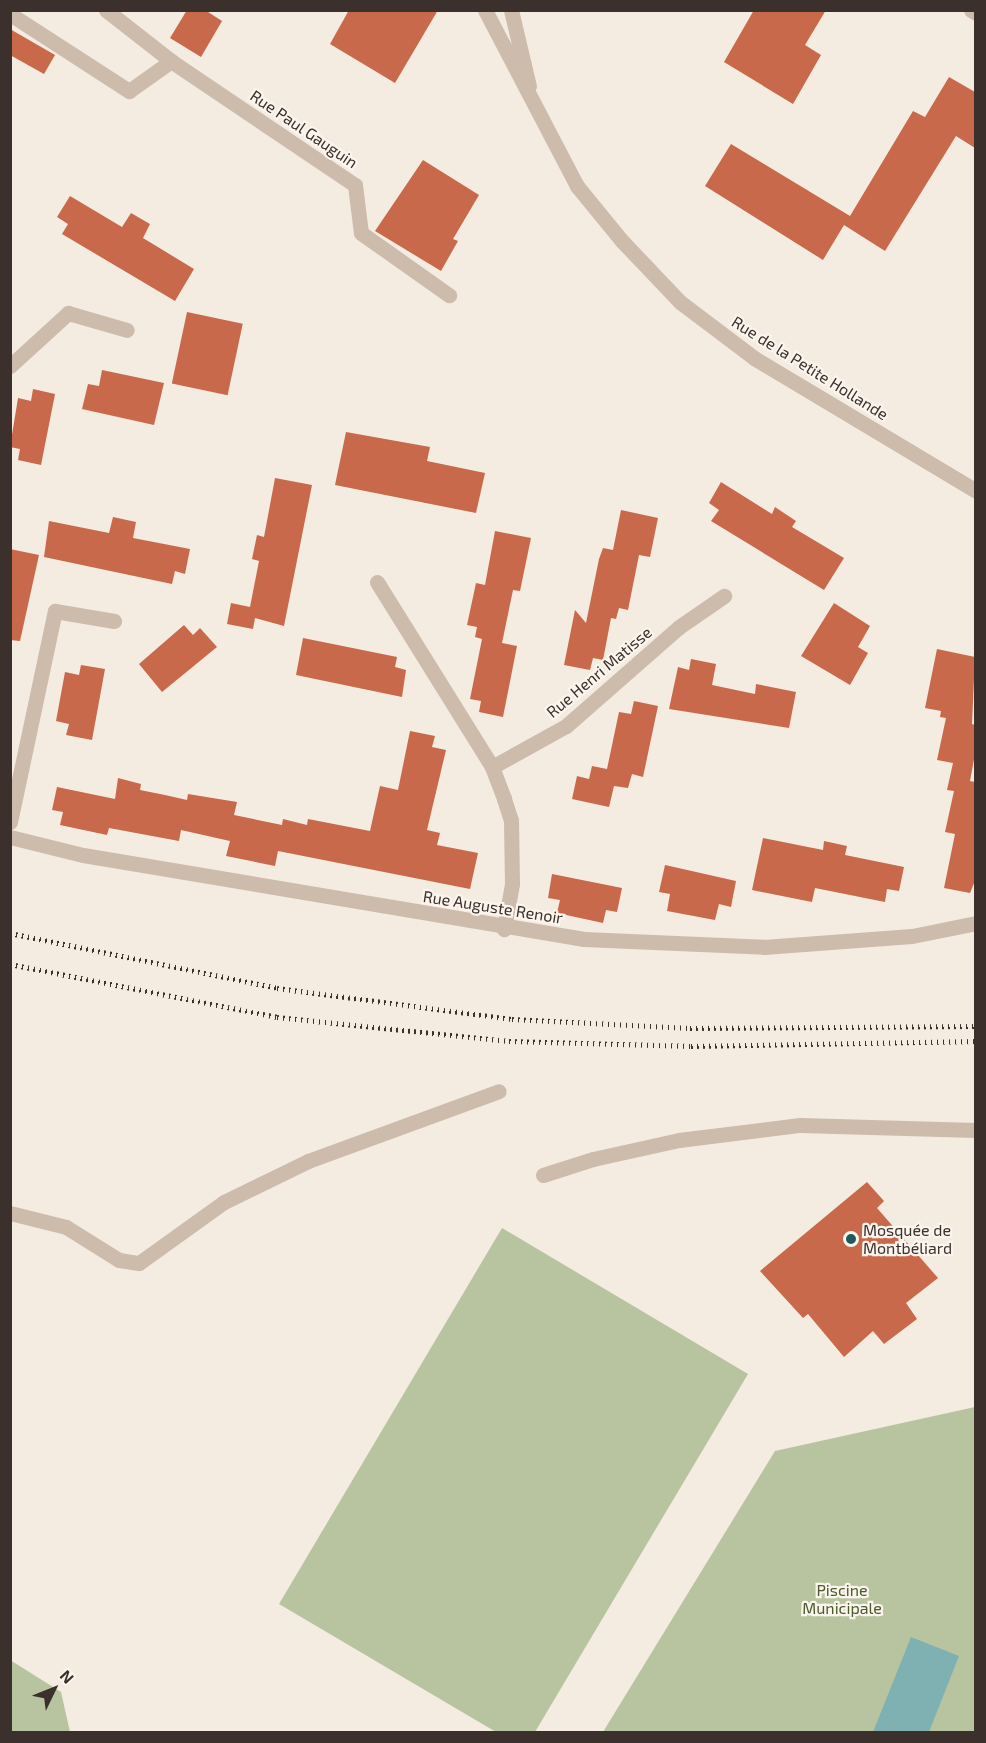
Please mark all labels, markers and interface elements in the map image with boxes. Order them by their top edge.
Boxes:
street label: Rue Paul Gauguin [246,86,362,172]
street label: Rue de la Petite Hollande [728,312,892,424]
street label: Rue Henri Matisse [542,622,656,722]
street label: Rue Auguste Renoir [421,886,565,928]
place label: Mosquée de Montbéliard [863,1220,952,1258]
marker: Mosquée de Montbéliard [844,1232,858,1246]
park label: Piscine Municipale [802,1580,882,1618]
north arrow [24,1659,84,1719]
text: N [57,1666,78,1687]

